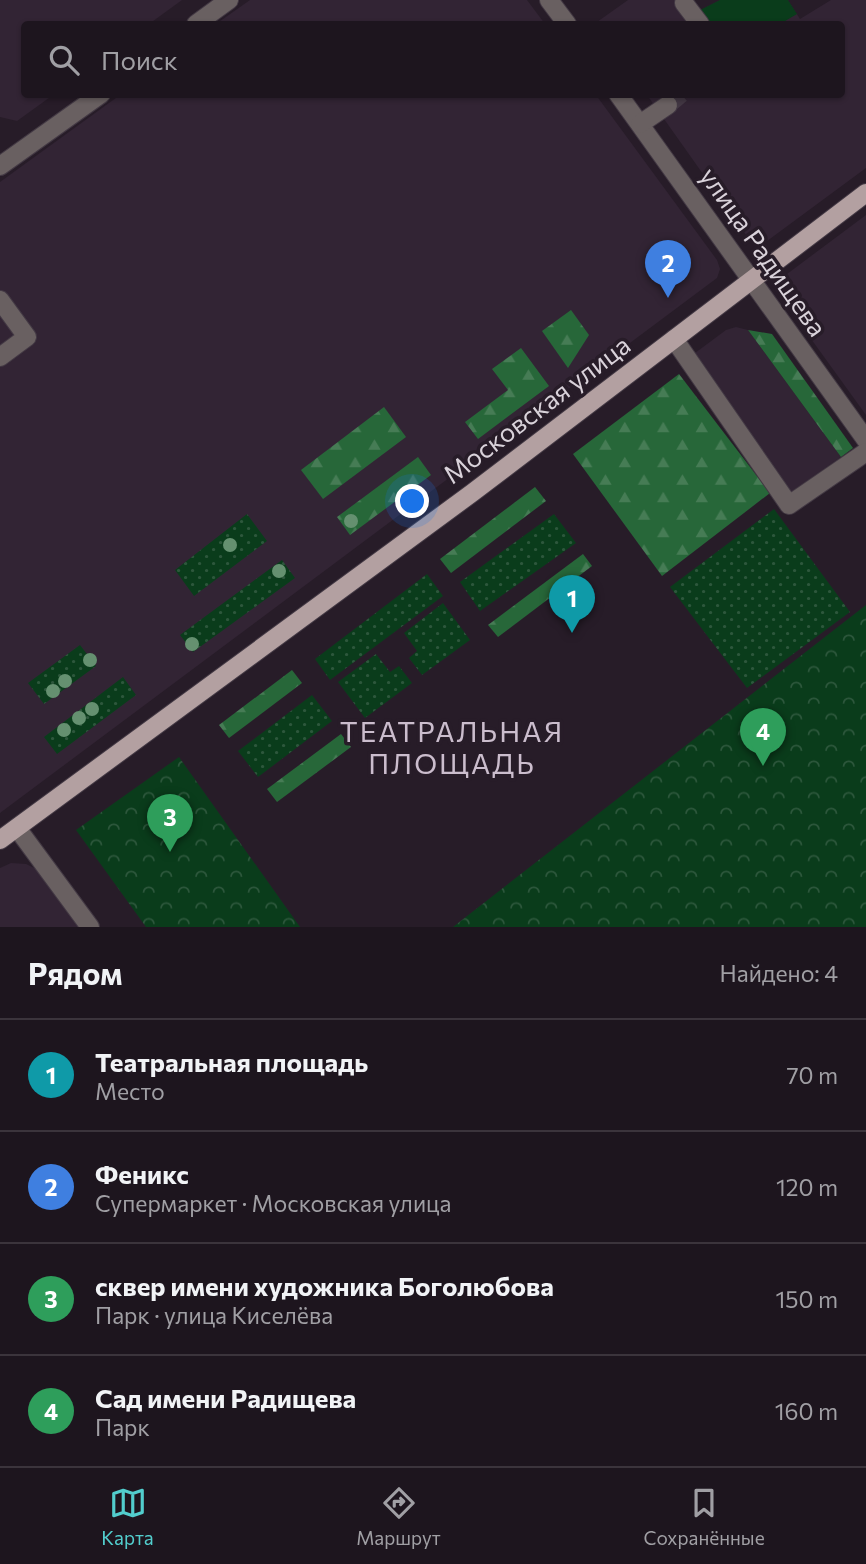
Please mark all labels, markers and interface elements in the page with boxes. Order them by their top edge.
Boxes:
search box [21,21,845,98]
icon: search [45,41,83,79]
text: Поиск [101,44,178,75]
street label: улица Радищева [694,161,834,342]
pin: 2 [645,240,691,298]
street label: Московская улица [437,328,636,489]
your location [395,484,429,518]
pin: 1 [549,575,595,633]
pin: 4 [740,708,786,766]
district label: ТЕАТРАЛЬНАЯ ПЛОЩАДЬ [340,714,564,780]
pin: 3 [147,794,193,852]
text: Рядом [28,954,122,991]
text: Найдено: 4 [720,959,838,987]
text: Театральная площадь [95,1046,368,1077]
text: 1 [46,1061,56,1089]
text: 70 m [786,1061,838,1089]
text: Место [95,1077,165,1105]
text: Феникс [95,1158,189,1189]
text: 2 [44,1173,58,1201]
text: 120 m [776,1173,838,1201]
text: Супермаркет · Московская улица [95,1189,451,1217]
text: сквер имени художника Боголюбова [95,1270,554,1301]
text: 3 [44,1285,58,1313]
text: 150 m [775,1285,838,1313]
text: Парк · улица Киселёва [95,1301,333,1329]
text: Сад имени Радищева [95,1382,356,1413]
text: 4 [44,1397,58,1425]
text: 160 m [775,1397,838,1425]
text: Парк [95,1413,150,1441]
tab: Карта [101,1484,154,1549]
tab: Маршрут [356,1484,441,1549]
tab: Сохранённые [643,1484,765,1549]

